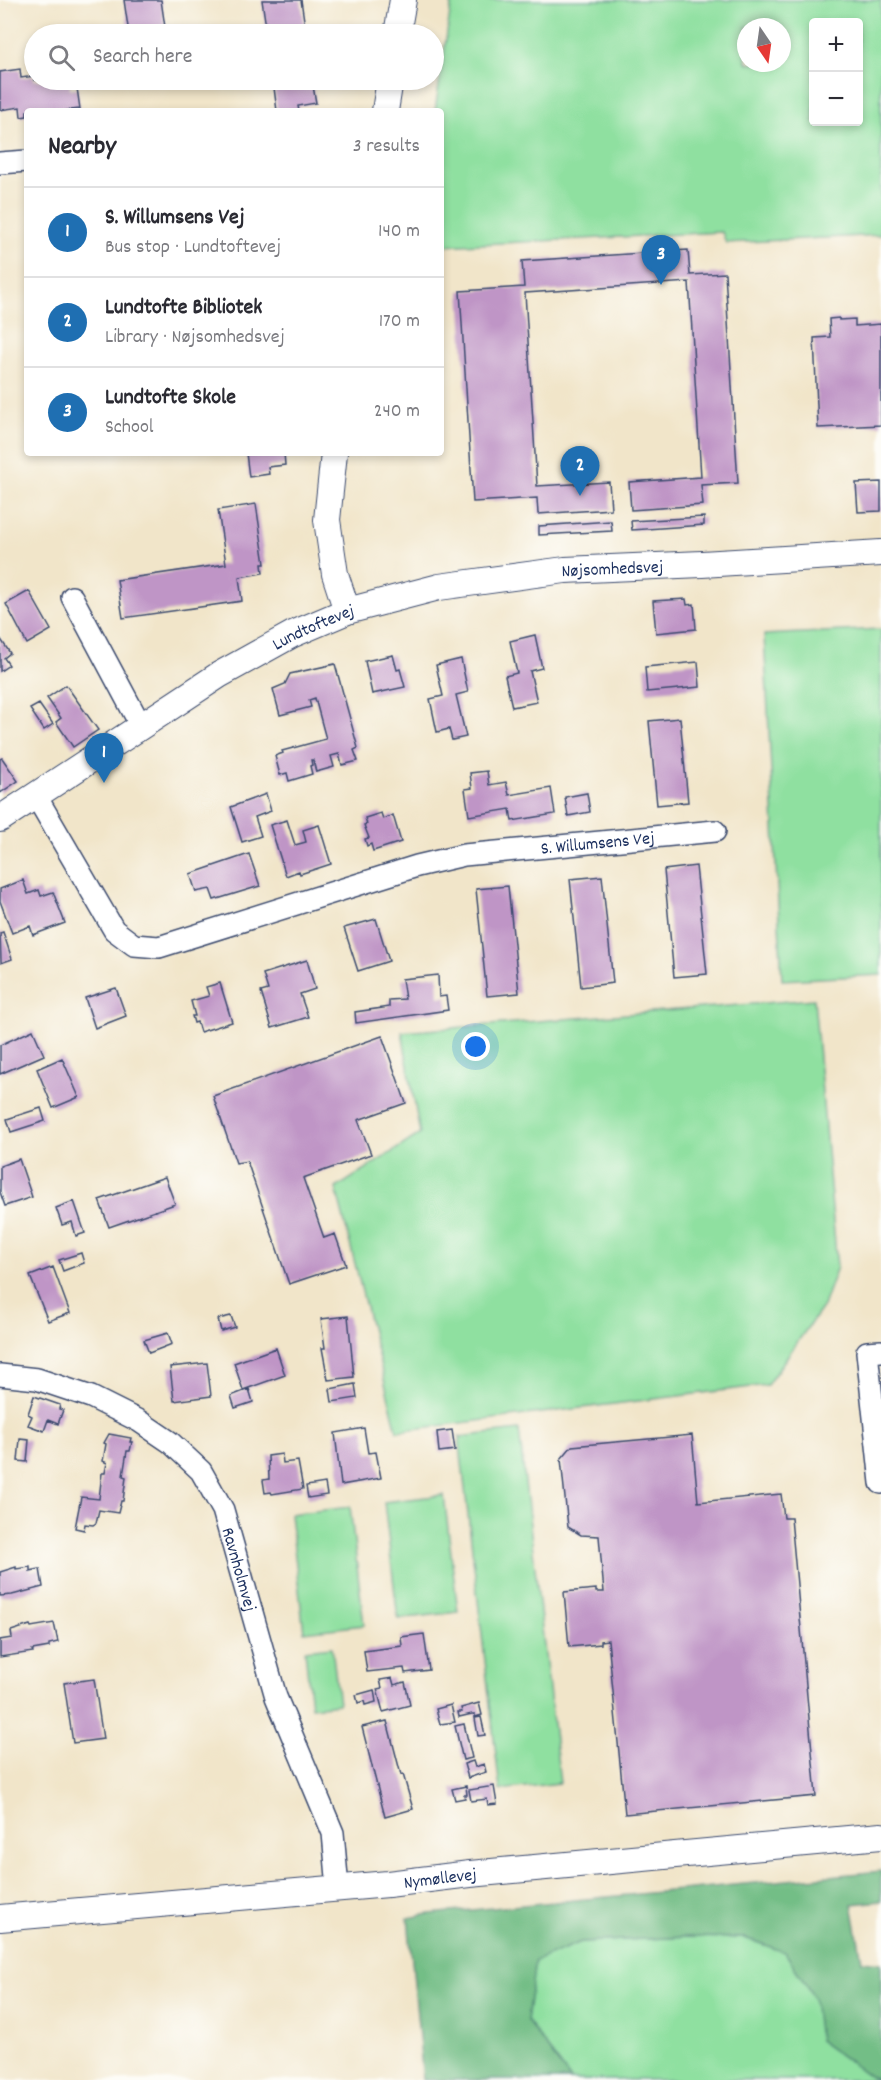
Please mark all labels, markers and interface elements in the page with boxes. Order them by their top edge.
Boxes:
north arrow [737,18,791,72]
map controls [809,18,863,126]
button: + [809,18,863,72]
search box [24,24,444,90]
icon: search [45,41,78,74]
text: Search here [93,42,192,73]
button: − [809,72,863,126]
text: Nearby [48,129,116,166]
text: 3 results [353,133,420,161]
text: S. Willumsens Vej [105,203,245,234]
text: 1 [65,218,70,246]
text: 140 m [378,218,420,246]
text: Bus stop · Lundtoftevej [105,234,281,262]
pin: 3 [642,236,680,285]
text: Lundtofte Bibliotek [105,293,262,324]
text: 2 [63,308,72,336]
text: 170 m [379,308,420,336]
text: Library · Nøjsomhedsvej [105,324,285,352]
text: Lundtofte Skole [105,383,236,414]
text: 3 [63,398,72,426]
text: 240 m [374,398,420,426]
text: School [105,414,154,442]
pin: 2 [560,446,600,496]
street label: Nøjsomhedsvej [561,556,664,585]
street label: Lundtoftevej [268,600,357,658]
pin: 1 [84,734,124,783]
street label: S. Willumsens Vej [540,827,656,863]
your location [461,1032,490,1061]
street label: Ravnholmvej [214,1525,261,1615]
street label: Nymøllevej [403,1863,478,1897]

